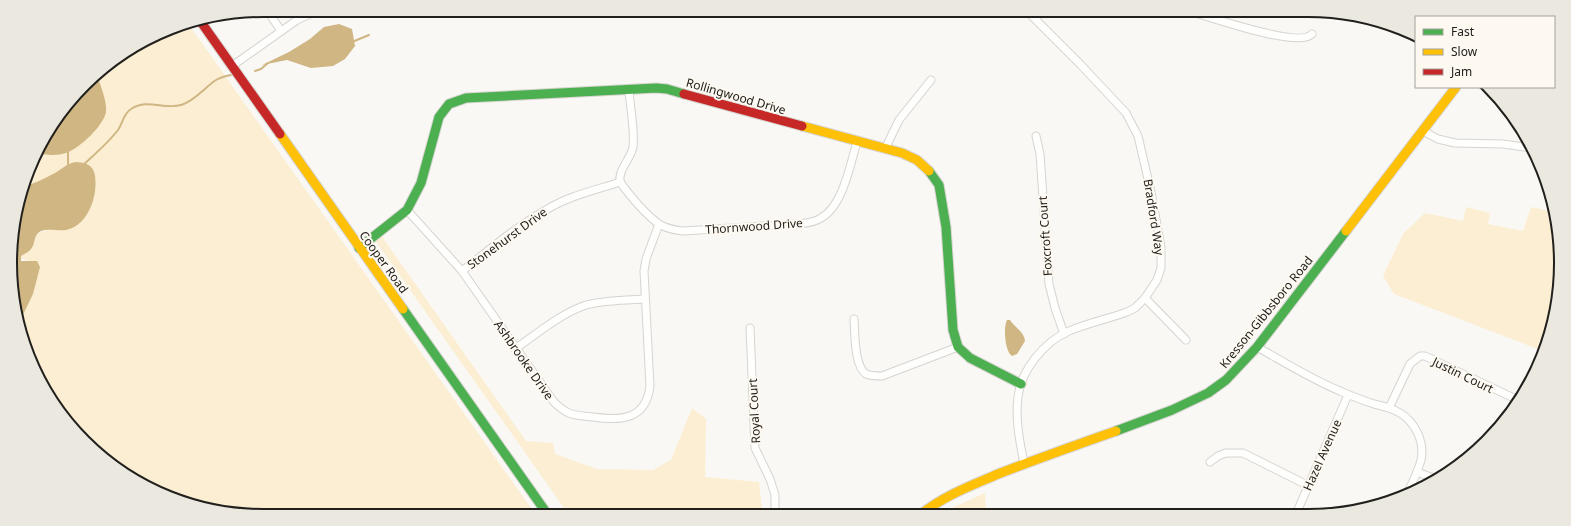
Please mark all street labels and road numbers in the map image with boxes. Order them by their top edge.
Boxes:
street label: Rollingwood Drive [684,74,788,118]
street label: Bradford Way [1140,178,1169,257]
street label: Foxcroft Court [1034,195,1056,277]
street label: Stonehurst Drive [464,203,551,273]
street label: Thornwood Drive [705,214,804,238]
street label: Cooper Road [356,227,412,297]
street label: Kresson-Gibbsboro Road [1215,252,1317,372]
street label: Ashbrooke Drive [490,317,558,403]
street label: Justin Court [1429,352,1497,397]
street label: Royal Court [744,377,764,444]
street label: Hazel Avenue [1299,416,1345,493]

